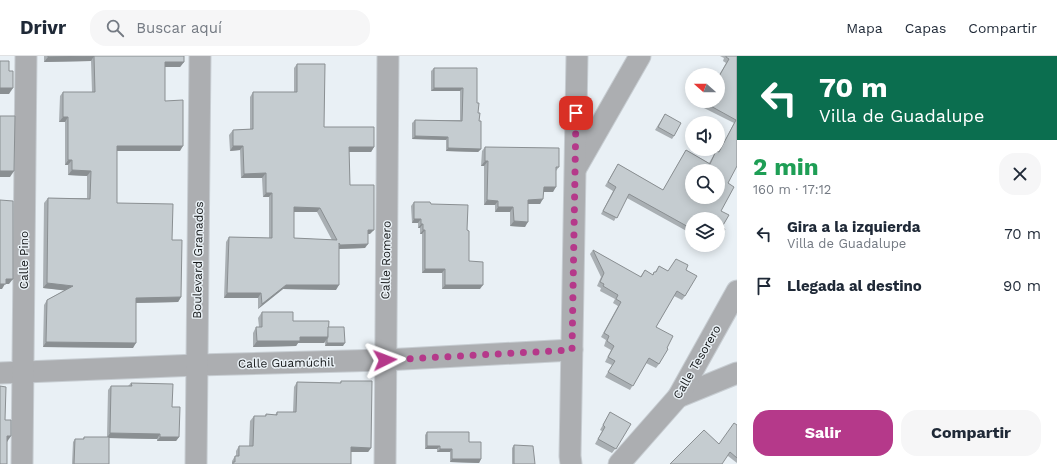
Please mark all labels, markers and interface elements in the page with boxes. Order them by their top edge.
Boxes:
search box [90,10,370,46]
text: Drivr [20,16,66,39]
icon: search [104,17,126,39]
text: Buscar aquí [136,19,222,37]
text: Mapa [846,20,883,36]
text: Capas [905,20,946,36]
text: Compartir [968,20,1037,36]
north arrow [685,68,725,108]
map controls [685,68,725,252]
text: 70 m [819,71,888,104]
icon: left [753,72,805,124]
pin [559,96,593,130]
icon: arrive [565,102,587,124]
text: Villa de Guadalupe [819,105,984,126]
button: sound [685,116,725,156]
text: 2 min [753,153,819,181]
button: close [999,153,1041,195]
button: search [685,164,725,204]
text: 160 m · 17:12 [753,182,831,197]
street label: Boulevard Granados [190,201,206,319]
button: layers [685,212,725,252]
text: Gira a la izquierda [787,218,920,236]
street label: Calle Romero [378,221,394,299]
icon: left [753,223,775,245]
text: 70 m [1004,225,1041,243]
street label: Calle Pino [17,231,31,289]
text: Villa de Guadalupe [787,236,906,251]
icon: arrive [753,275,775,297]
text: Llegada al destino [787,277,922,295]
text: 90 m [1003,277,1041,295]
street label: Calle Tesorero [670,323,724,401]
position arrow [364,339,406,381]
street label: Calle Guamúchil [238,355,335,371]
button: Salir [753,410,893,456]
button: Compartir [901,410,1041,456]

